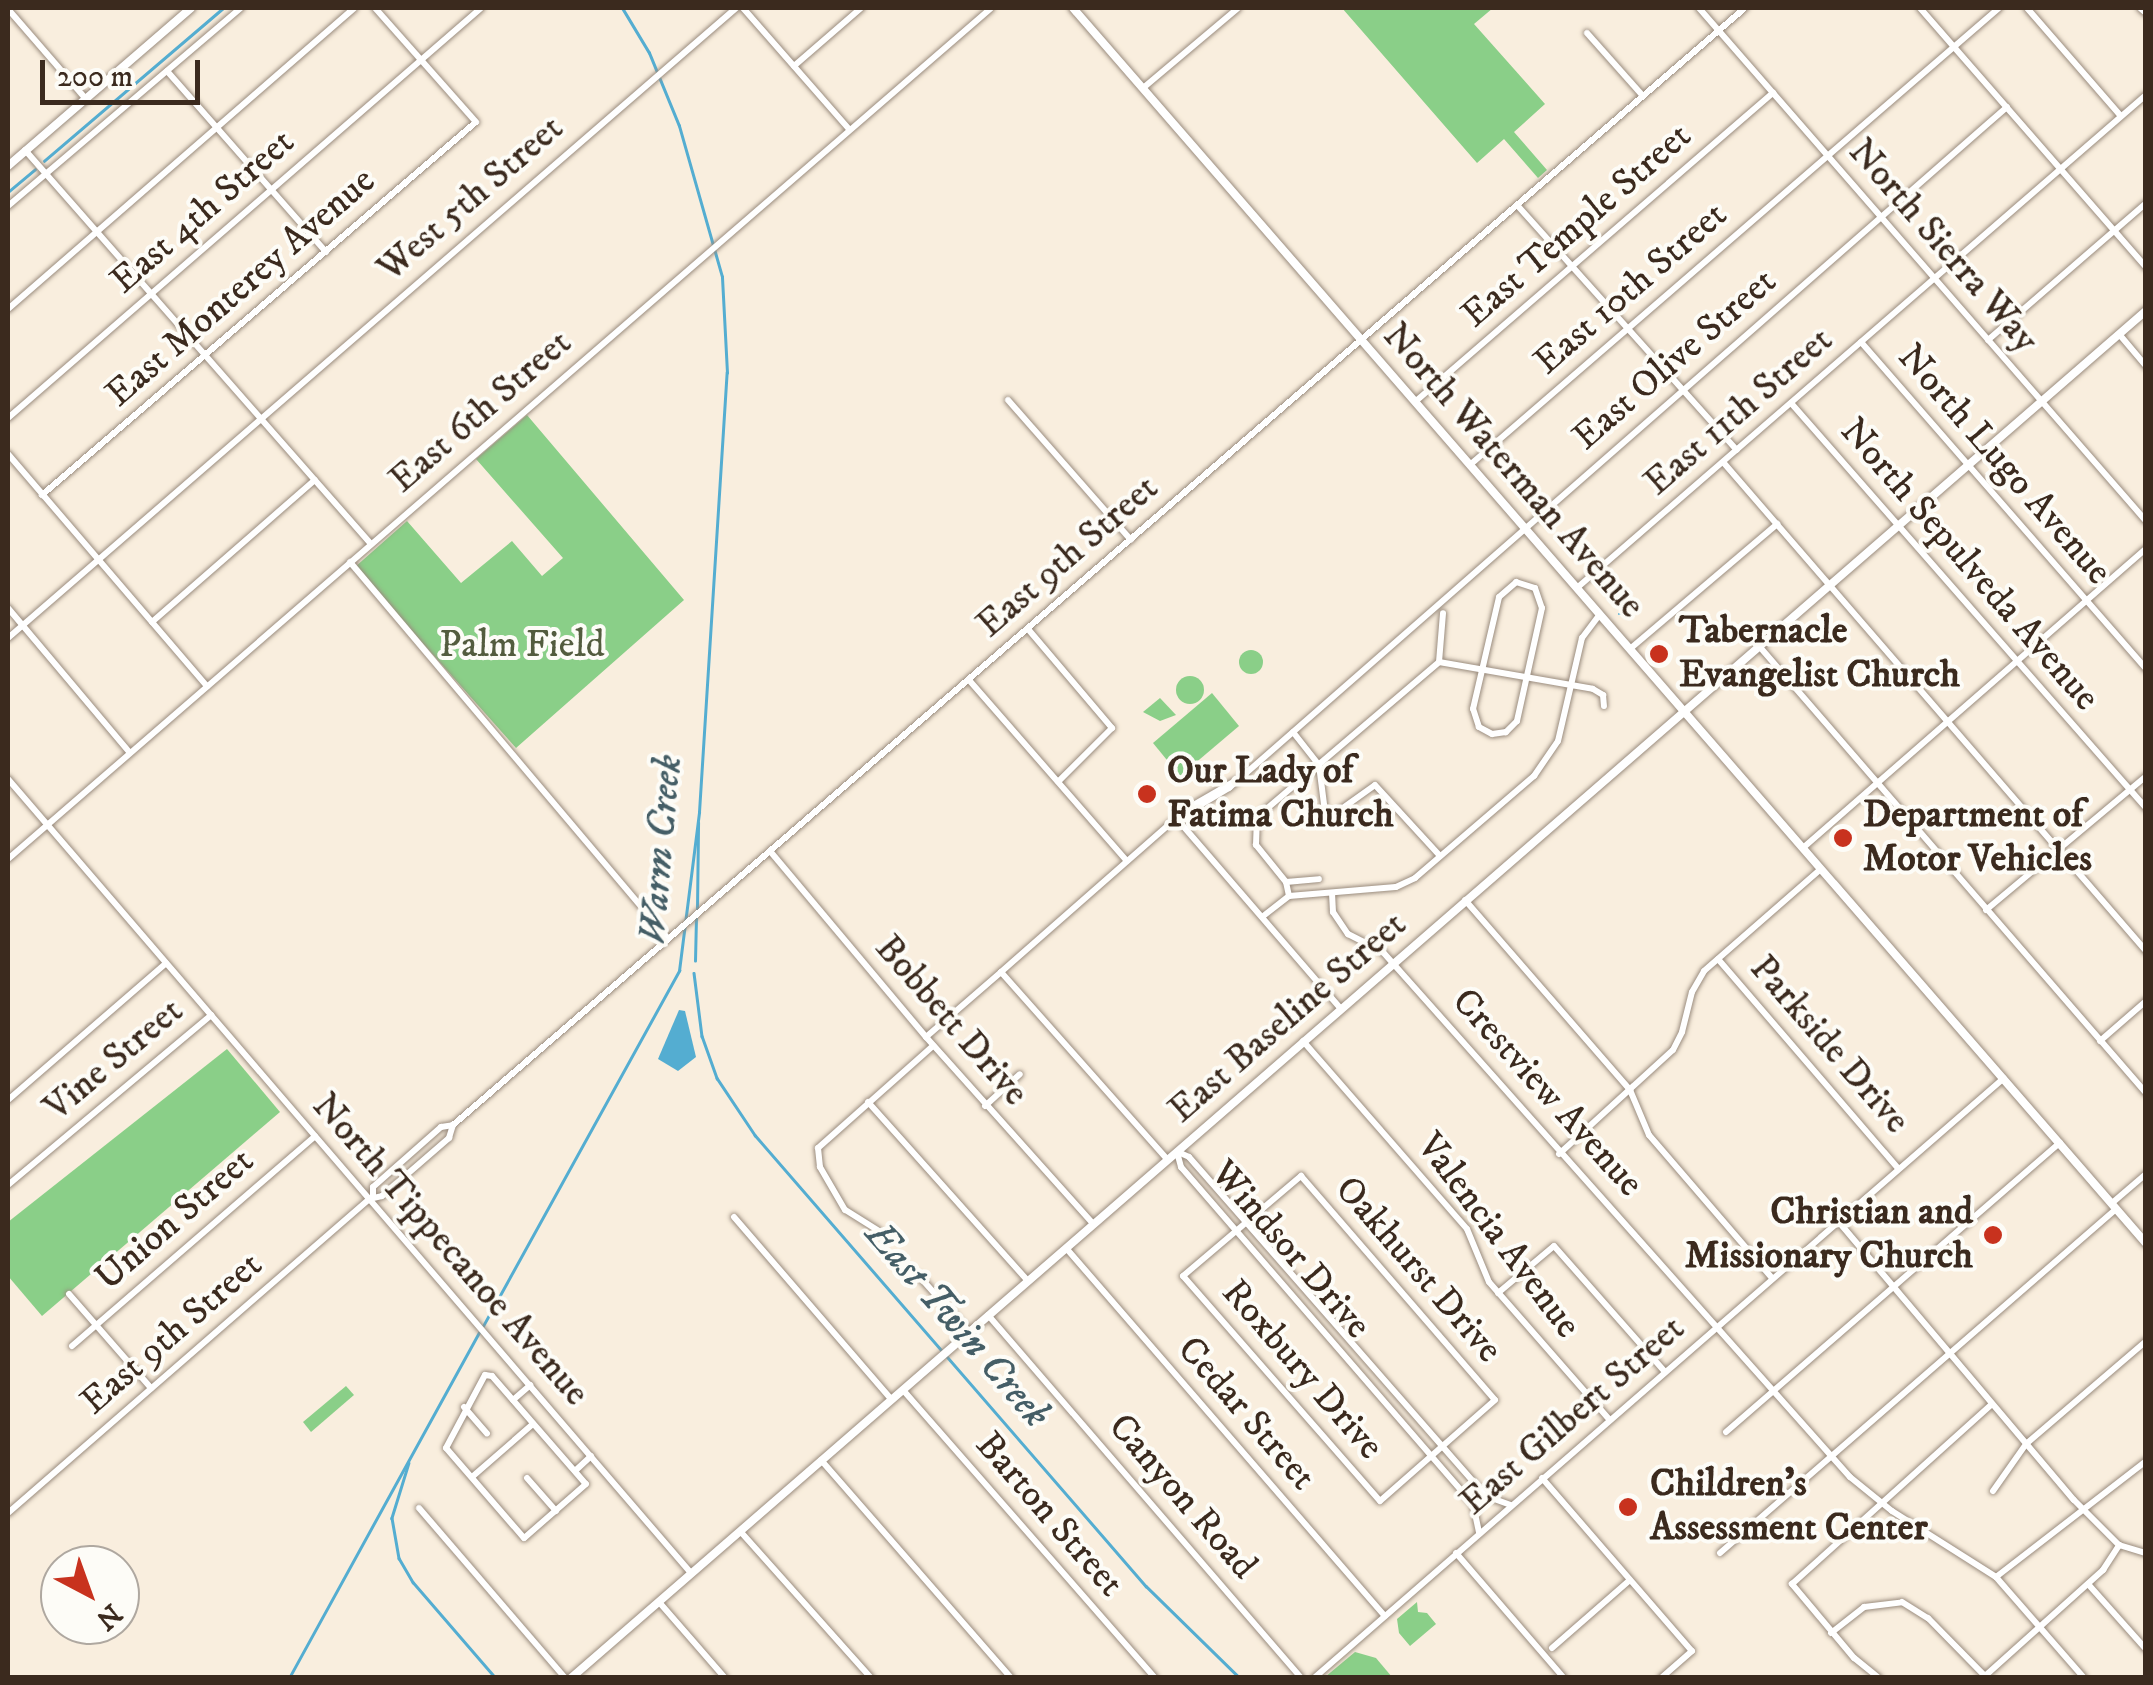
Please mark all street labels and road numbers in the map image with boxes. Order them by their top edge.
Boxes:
street label: West 5th Street [369,106,573,292]
street label: East Temple Street [1453,114,1701,338]
street label: East 4th Street [102,120,304,304]
street label: North Sierra Way [1838,130,2048,362]
street label: East Monterey Avenue [97,159,385,417]
street label: East 10th Street [1525,193,1737,385]
street label: East Olive Street [1564,259,1786,461]
street label: North Waterman Avenue [1372,314,1654,628]
street label: East 11th Street [1636,318,1842,506]
street label: East 6th Street [381,321,581,503]
street label: North Lugo Avenue [1887,335,2121,595]
street label: North Sepulveda Avenue [1830,409,2108,721]
street label: East 9th Street [968,466,1168,648]
street label: East Baseline Street [1160,903,1416,1133]
street label: Bobbett Drive [865,926,1037,1116]
street label: Parkside Drive [1739,947,1919,1143]
street label: Crestview Avenue [1442,980,1652,1206]
street label: Vine Street [35,989,193,1131]
street label: North Tippecanoe Avenue [302,1084,598,1416]
street label: Valencia Avenue [1406,1125,1590,1347]
street label: Union Street [87,1139,263,1301]
street label: Windsor Drive [1200,1152,1380,1348]
street label: Oakhurst Drive [1325,1168,1511,1372]
street label: East 9th Street [72,1243,272,1425]
street label: Roxbury Drive [1212,1271,1392,1469]
street label: East Gilbert Street [1452,1306,1694,1526]
street label: Cedar Street [1167,1328,1325,1500]
street label: Canyon Road [1098,1405,1266,1589]
street label: Barton Street [965,1423,1133,1607]

